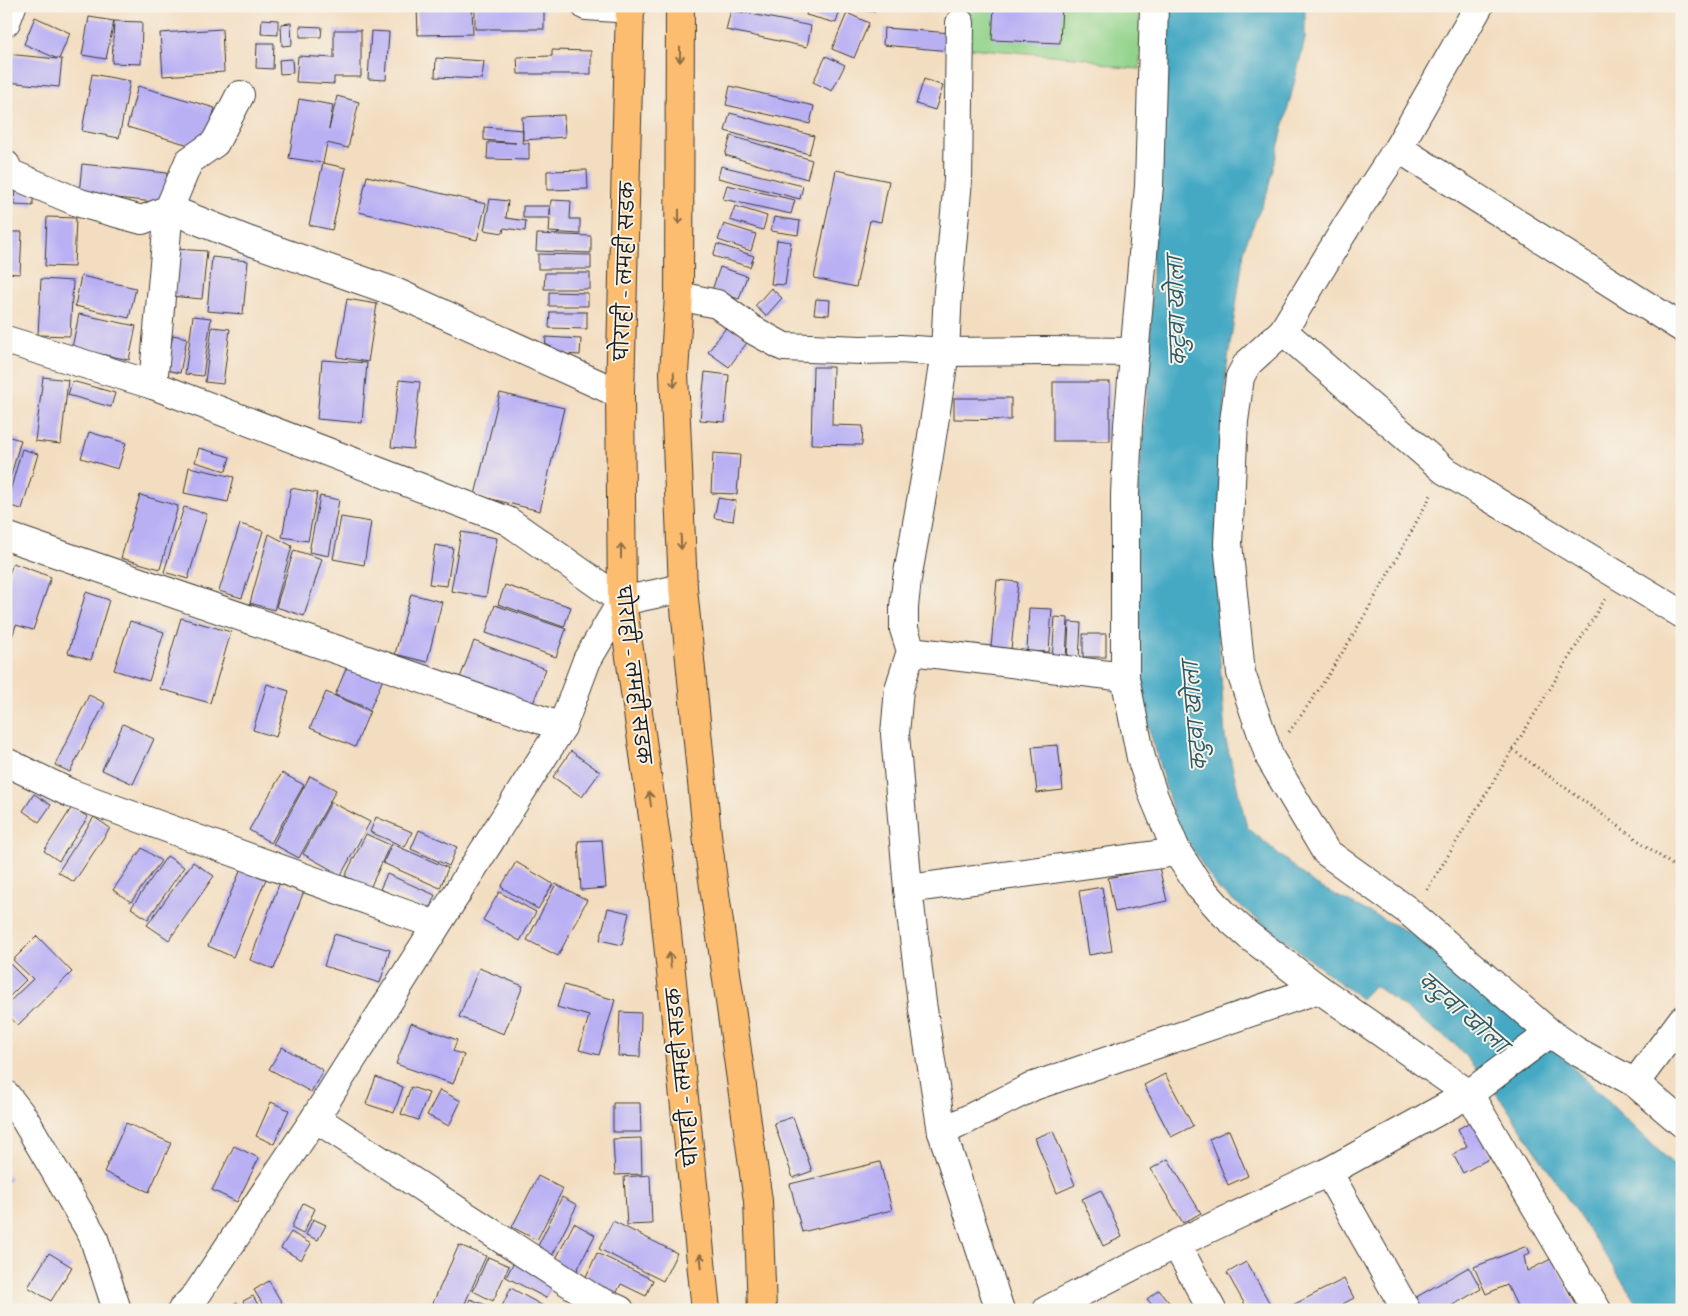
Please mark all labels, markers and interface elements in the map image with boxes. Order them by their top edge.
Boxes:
one-way arrow [675,46,685,63]
street label: घोराही - लमही सडक [605,179,641,362]
one-way arrow [674,209,684,225]
water label: कटुवा खोला [1159,251,1194,366]
one-way arrow [670,372,679,388]
one-way arrow [677,534,686,550]
one-way arrow [616,543,626,560]
street label: घोराही - लमही सडक [609,583,661,767]
water label: कटुवा खोला [1174,655,1215,772]
one-way arrow [645,791,655,807]
one-way arrow [665,953,675,969]
water label: कटुवा खोला [1412,965,1519,1064]
street label: घोराही - लमही सडक [657,985,705,1169]
one-way arrow [696,1254,706,1270]

